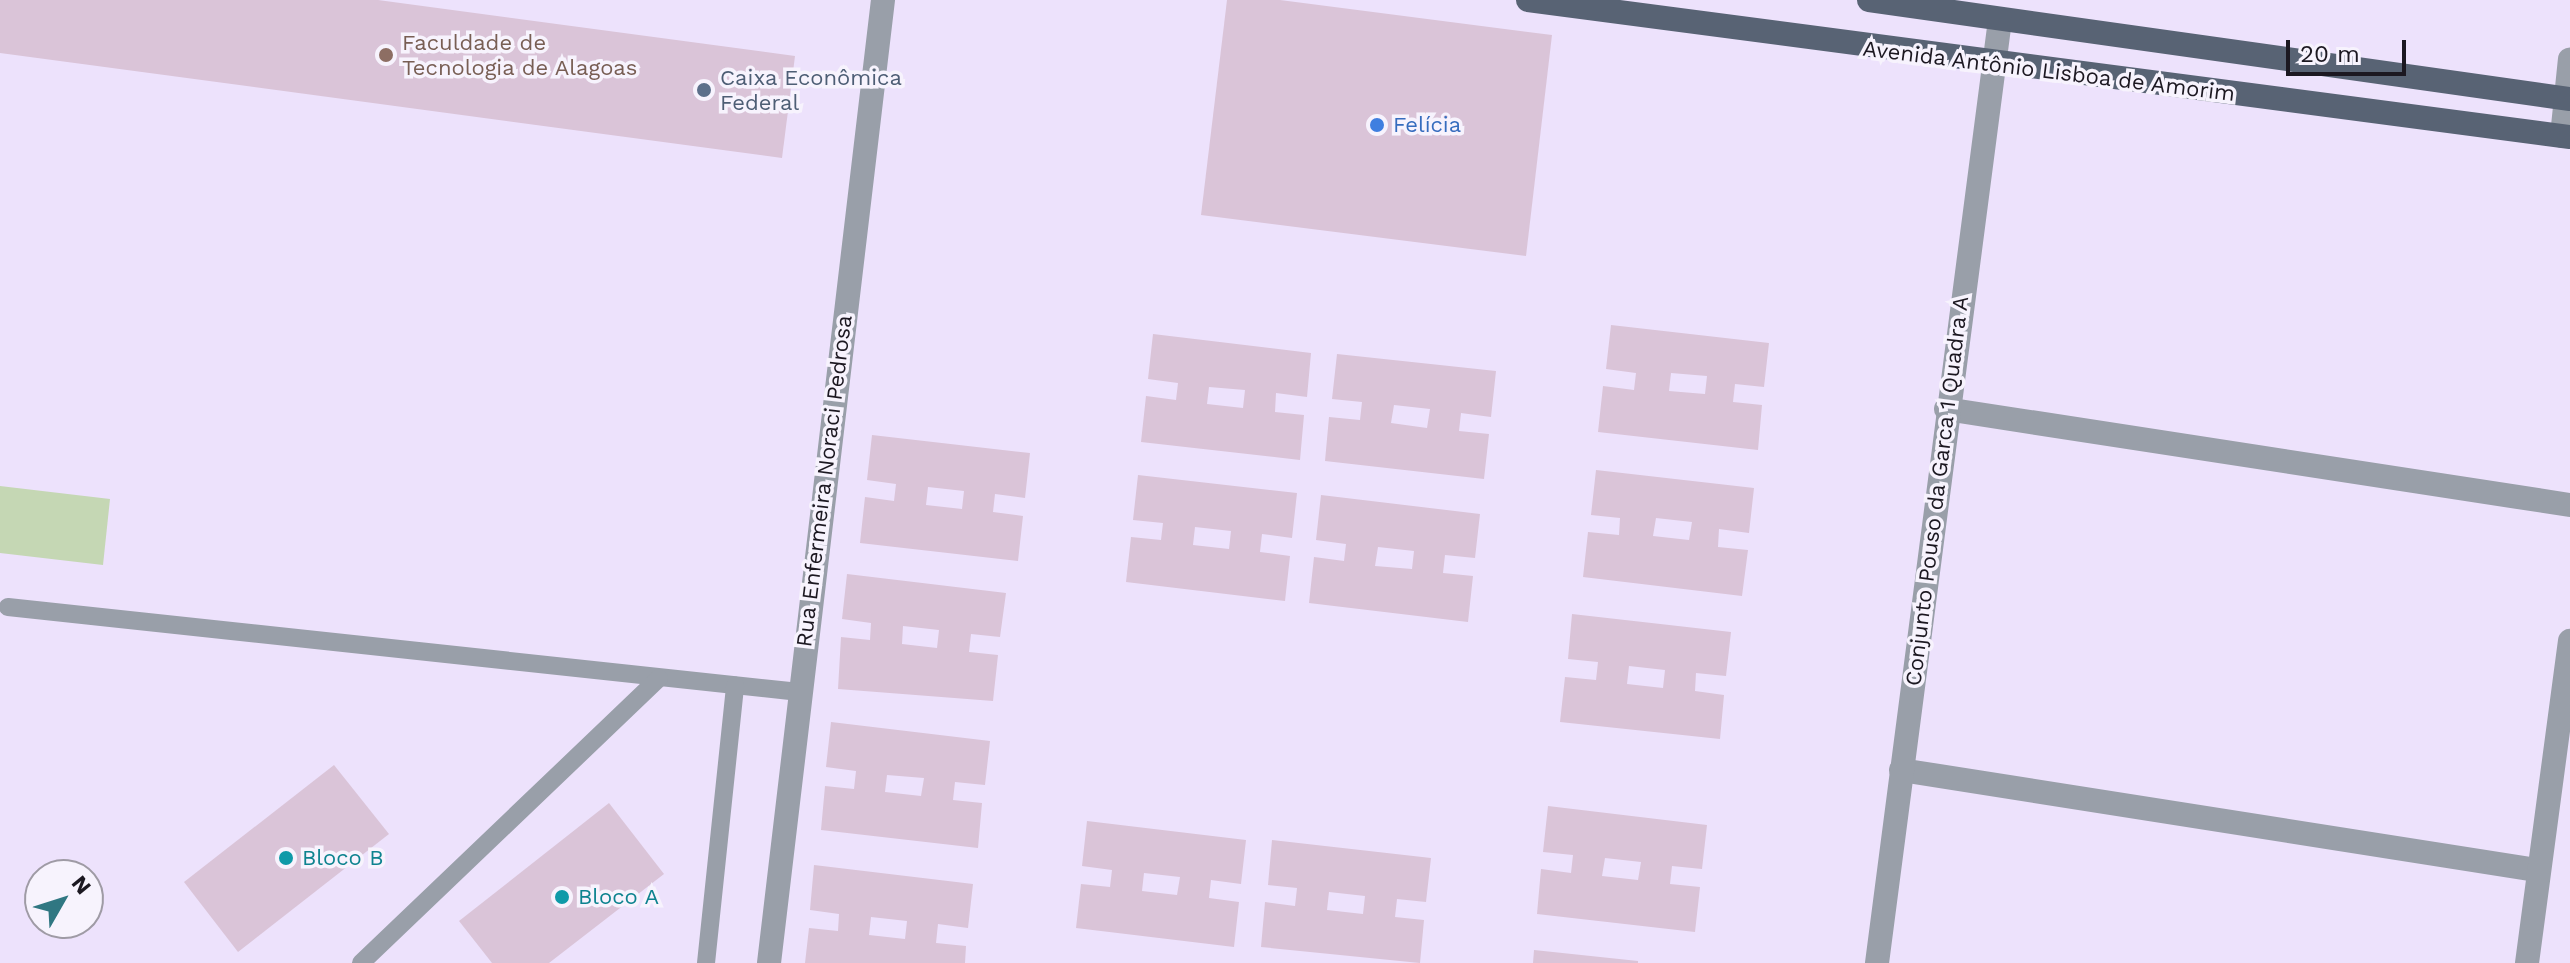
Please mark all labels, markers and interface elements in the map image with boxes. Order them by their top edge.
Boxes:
scale bar [2290,24,2410,74]
place label: Faculdade de Tecnologia de Alagoas [402,29,639,80]
street label: Avenida Antônio Lisboa de Amorim [1860,35,2238,107]
text: 20 m [2300,40,2360,68]
marker: Faculdade de Tecnologia de Alagoas [377,46,395,64]
place label: Caixa Econômica Federal [720,64,902,116]
marker: Caixa Econômica Federal [695,81,713,99]
place label: Felícia [1393,112,1461,138]
marker: Felícia [1368,116,1386,134]
street label: Conjunto Pouso da Garca 1 Quadra A [1900,293,1974,689]
street label: Rua Enfermeira Noraci Pedrosa [790,313,858,649]
place label: Bloco B [302,845,384,871]
marker: Bloco B [277,849,295,867]
north arrow [24,859,104,939]
text: N [67,871,96,899]
place label: Bloco A [578,884,660,910]
marker: Bloco A [553,888,571,906]

